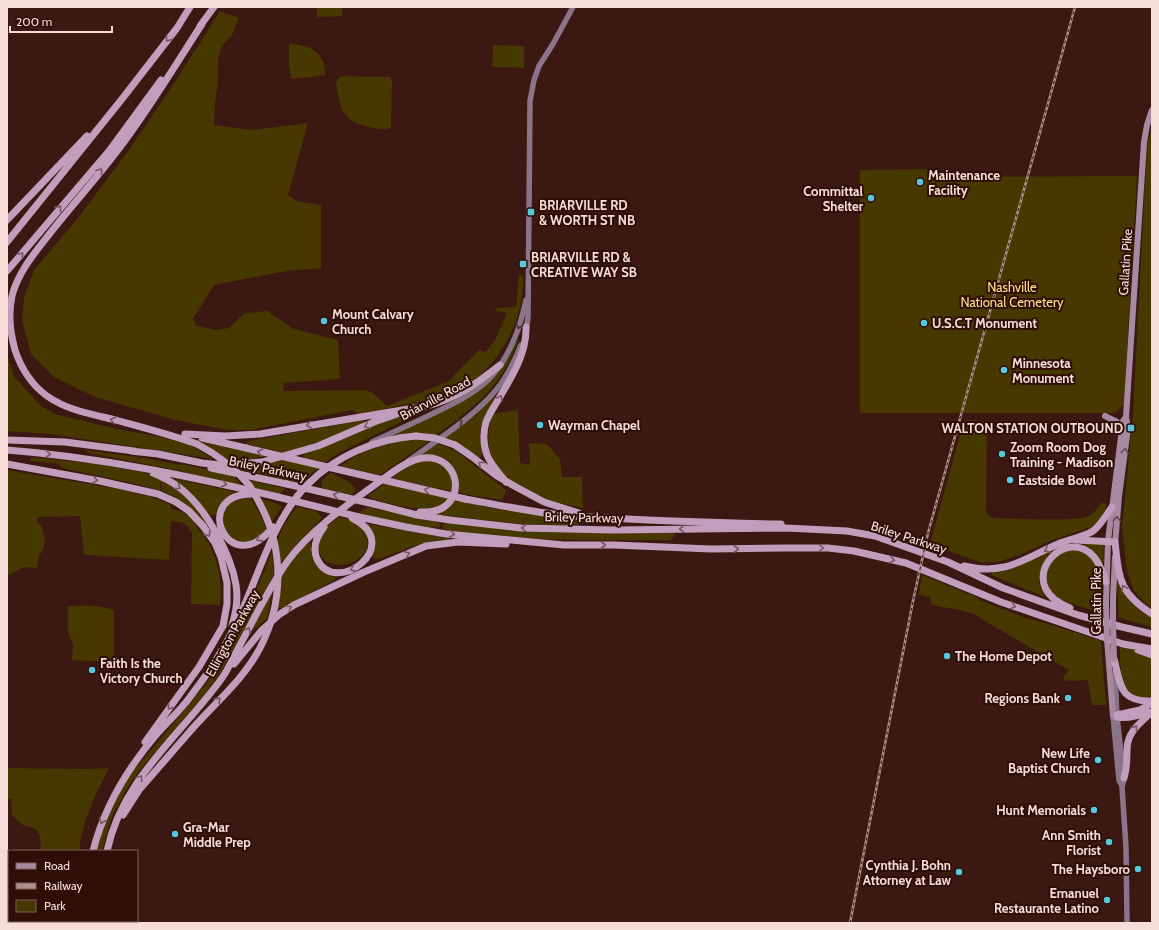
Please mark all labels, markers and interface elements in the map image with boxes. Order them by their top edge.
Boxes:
scale bar [10,8,112,34]
text: 200 m [16,14,52,29]
one-way arrow [166,35,173,42]
place label: Maintenance Facility [928,167,1000,198]
one-way arrow [96,168,103,176]
marker: Maintenance Facility [915,177,925,187]
place label: Committal Shelter [803,183,864,214]
marker: Committal Shelter [866,193,876,203]
place label: BRIARVILLE RD & WORTH ST NB [539,197,635,228]
one-way arrow [55,205,62,213]
marker: BRIARVILLE RD & WORTH ST NB [526,207,536,217]
street label: Gallatin Pike [1115,228,1135,296]
place label: BRIARVILLE RD & CREATIVE WAY SB [531,249,637,280]
one-way arrow [16,252,23,259]
marker: BRIARVILLE RD & CREATIVE WAY SB [518,259,528,269]
park label: Nashville National Cemetery [960,279,1064,310]
place label: Mount Calvary Church [332,306,414,337]
place label: U.S.C.T Monument [932,315,1037,331]
marker: Mount Calvary Church [319,316,329,326]
marker: U.S.C.T Monument [919,318,929,328]
one-way arrow [515,322,524,329]
place label: Minnesota Monument [1012,355,1074,386]
marker: Minnesota Monument [999,365,1009,375]
street label: Briarville Road [397,373,473,423]
one-way arrow [495,394,502,402]
one-way arrow [109,416,116,424]
place label: Wayman Chapel [548,417,641,433]
one-way arrow [306,420,312,429]
one-way arrow [456,420,463,427]
marker: Wayman Chapel [535,420,545,430]
place label: WALTON STATION OUTBOUND [941,420,1123,436]
one-way arrow [363,421,371,429]
marker: WALTON STATION OUTBOUND [1126,423,1136,433]
place label: Zoom Room Dog Training - Madison [1010,439,1113,470]
one-way arrow [257,448,263,456]
one-way arrow [1121,448,1130,454]
one-way arrow [45,449,51,458]
marker: Zoom Room Dog Training - Madison [997,449,1007,459]
street label: Briley Parkway [228,452,309,484]
one-way arrow [478,461,485,468]
place label: Eastside Bowl [1018,472,1096,488]
one-way arrow [92,475,98,484]
marker: Eastside Bowl [1005,475,1015,485]
one-way arrow [220,480,227,488]
one-way arrow [174,482,181,490]
one-way arrow [424,487,430,495]
one-way arrow [333,492,339,500]
street label: Briley Parkway [544,508,624,526]
one-way arrow [1113,516,1122,522]
street label: Briley Parkway [869,517,949,557]
one-way arrow [521,524,527,533]
one-way arrow [679,525,685,533]
one-way arrow [203,529,210,536]
one-way arrow [449,530,455,539]
one-way arrow [257,535,264,542]
one-way arrow [600,541,606,549]
one-way arrow [818,544,824,552]
one-way arrow [733,545,739,553]
one-way arrow [1043,545,1051,553]
one-way arrow [402,551,410,559]
one-way arrow [889,555,895,563]
one-way arrow [350,564,358,572]
street label: Gallatin Pike [1088,567,1104,634]
one-way arrow [1121,585,1129,592]
street label: Ellington Parkway [202,586,263,679]
one-way arrow [1010,602,1017,610]
one-way arrow [285,606,292,613]
one-way arrow [243,626,251,634]
place label: The Home Depot [955,648,1052,664]
marker: The Home Depot [942,651,952,661]
place label: Faith Is the Victory Church [100,655,183,686]
marker: Faith Is the Victory Church [87,665,97,675]
place label: Regions Bank [984,690,1061,706]
marker: Regions Bank [1063,693,1073,703]
one-way arrow [213,697,221,705]
one-way arrow [167,703,175,710]
one-way arrow [1130,726,1137,733]
place label: New Life Baptist Church [1008,745,1090,776]
marker: New Life Baptist Church [1093,755,1103,765]
one-way arrow [135,775,142,782]
place label: Hunt Memorials [996,802,1086,818]
marker: Hunt Memorials [1089,805,1099,815]
one-way arrow [99,817,107,824]
place label: Gra-Mar Middle Prep [183,819,251,850]
place label: Ann Smith Florist [1042,827,1102,858]
marker: Gra-Mar Middle Prep [170,829,180,839]
marker: Ann Smith Florist [1104,837,1114,847]
legend [8,850,138,922]
place label: Cynthia J. Bohn Attorney at Law [863,857,952,888]
text: Road [44,858,70,873]
place label: The Haysboro [1052,861,1131,877]
marker: The Haysboro [1133,864,1143,874]
marker: Cynthia J. Bohn Attorney at Law [954,867,964,877]
text: Railway [44,878,82,893]
place label: Emanuel Restaurante Latino [994,885,1100,916]
marker: Emanuel Restaurante Latino [1102,895,1112,905]
text: Park [44,898,66,913]

